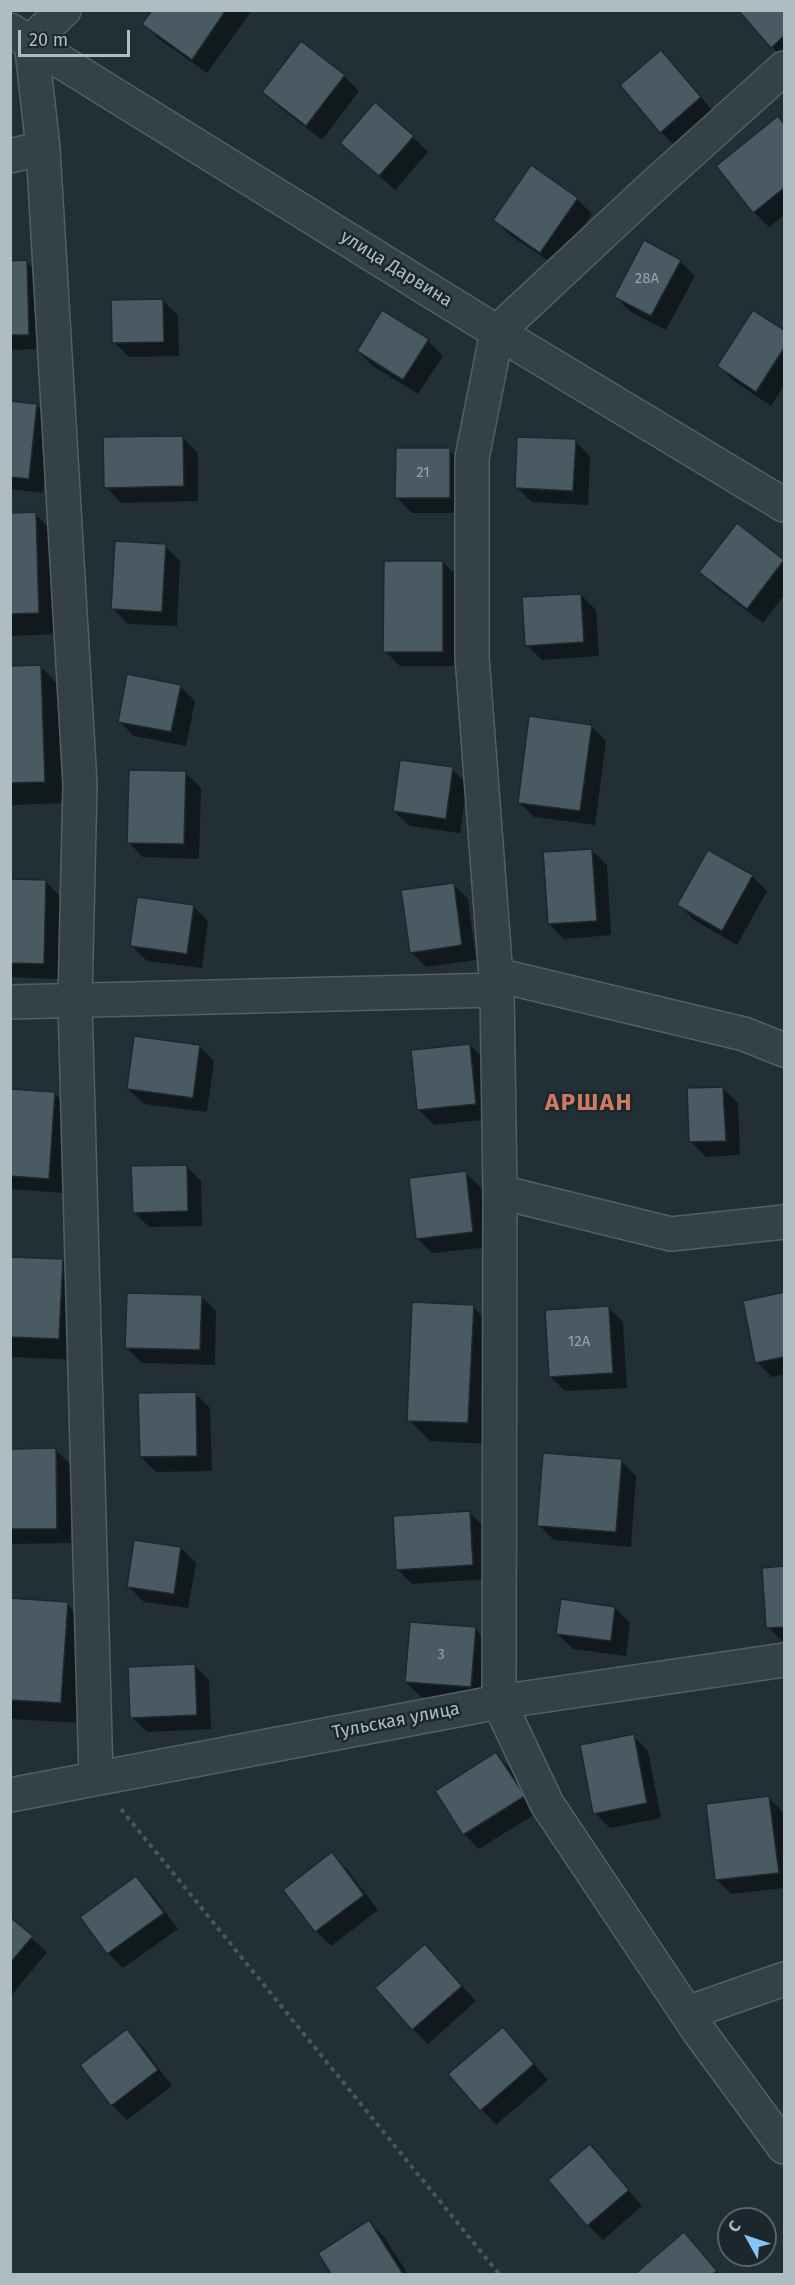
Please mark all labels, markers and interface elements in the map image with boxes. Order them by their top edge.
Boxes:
scale bar [21,18,134,56]
text: 20 m [29,29,68,51]
street label: улица Дарвина [336,226,456,312]
house number: 28А [635,270,659,288]
house number: 21 [416,464,430,482]
district label: АРШАН [545,1089,633,1117]
house number: 12А [568,1333,590,1351]
house number: 3 [437,1646,445,1664]
street label: Тульская улица [331,1698,461,1744]
north arrow [717,2207,777,2267]
text: С [724,2217,745,2236]

